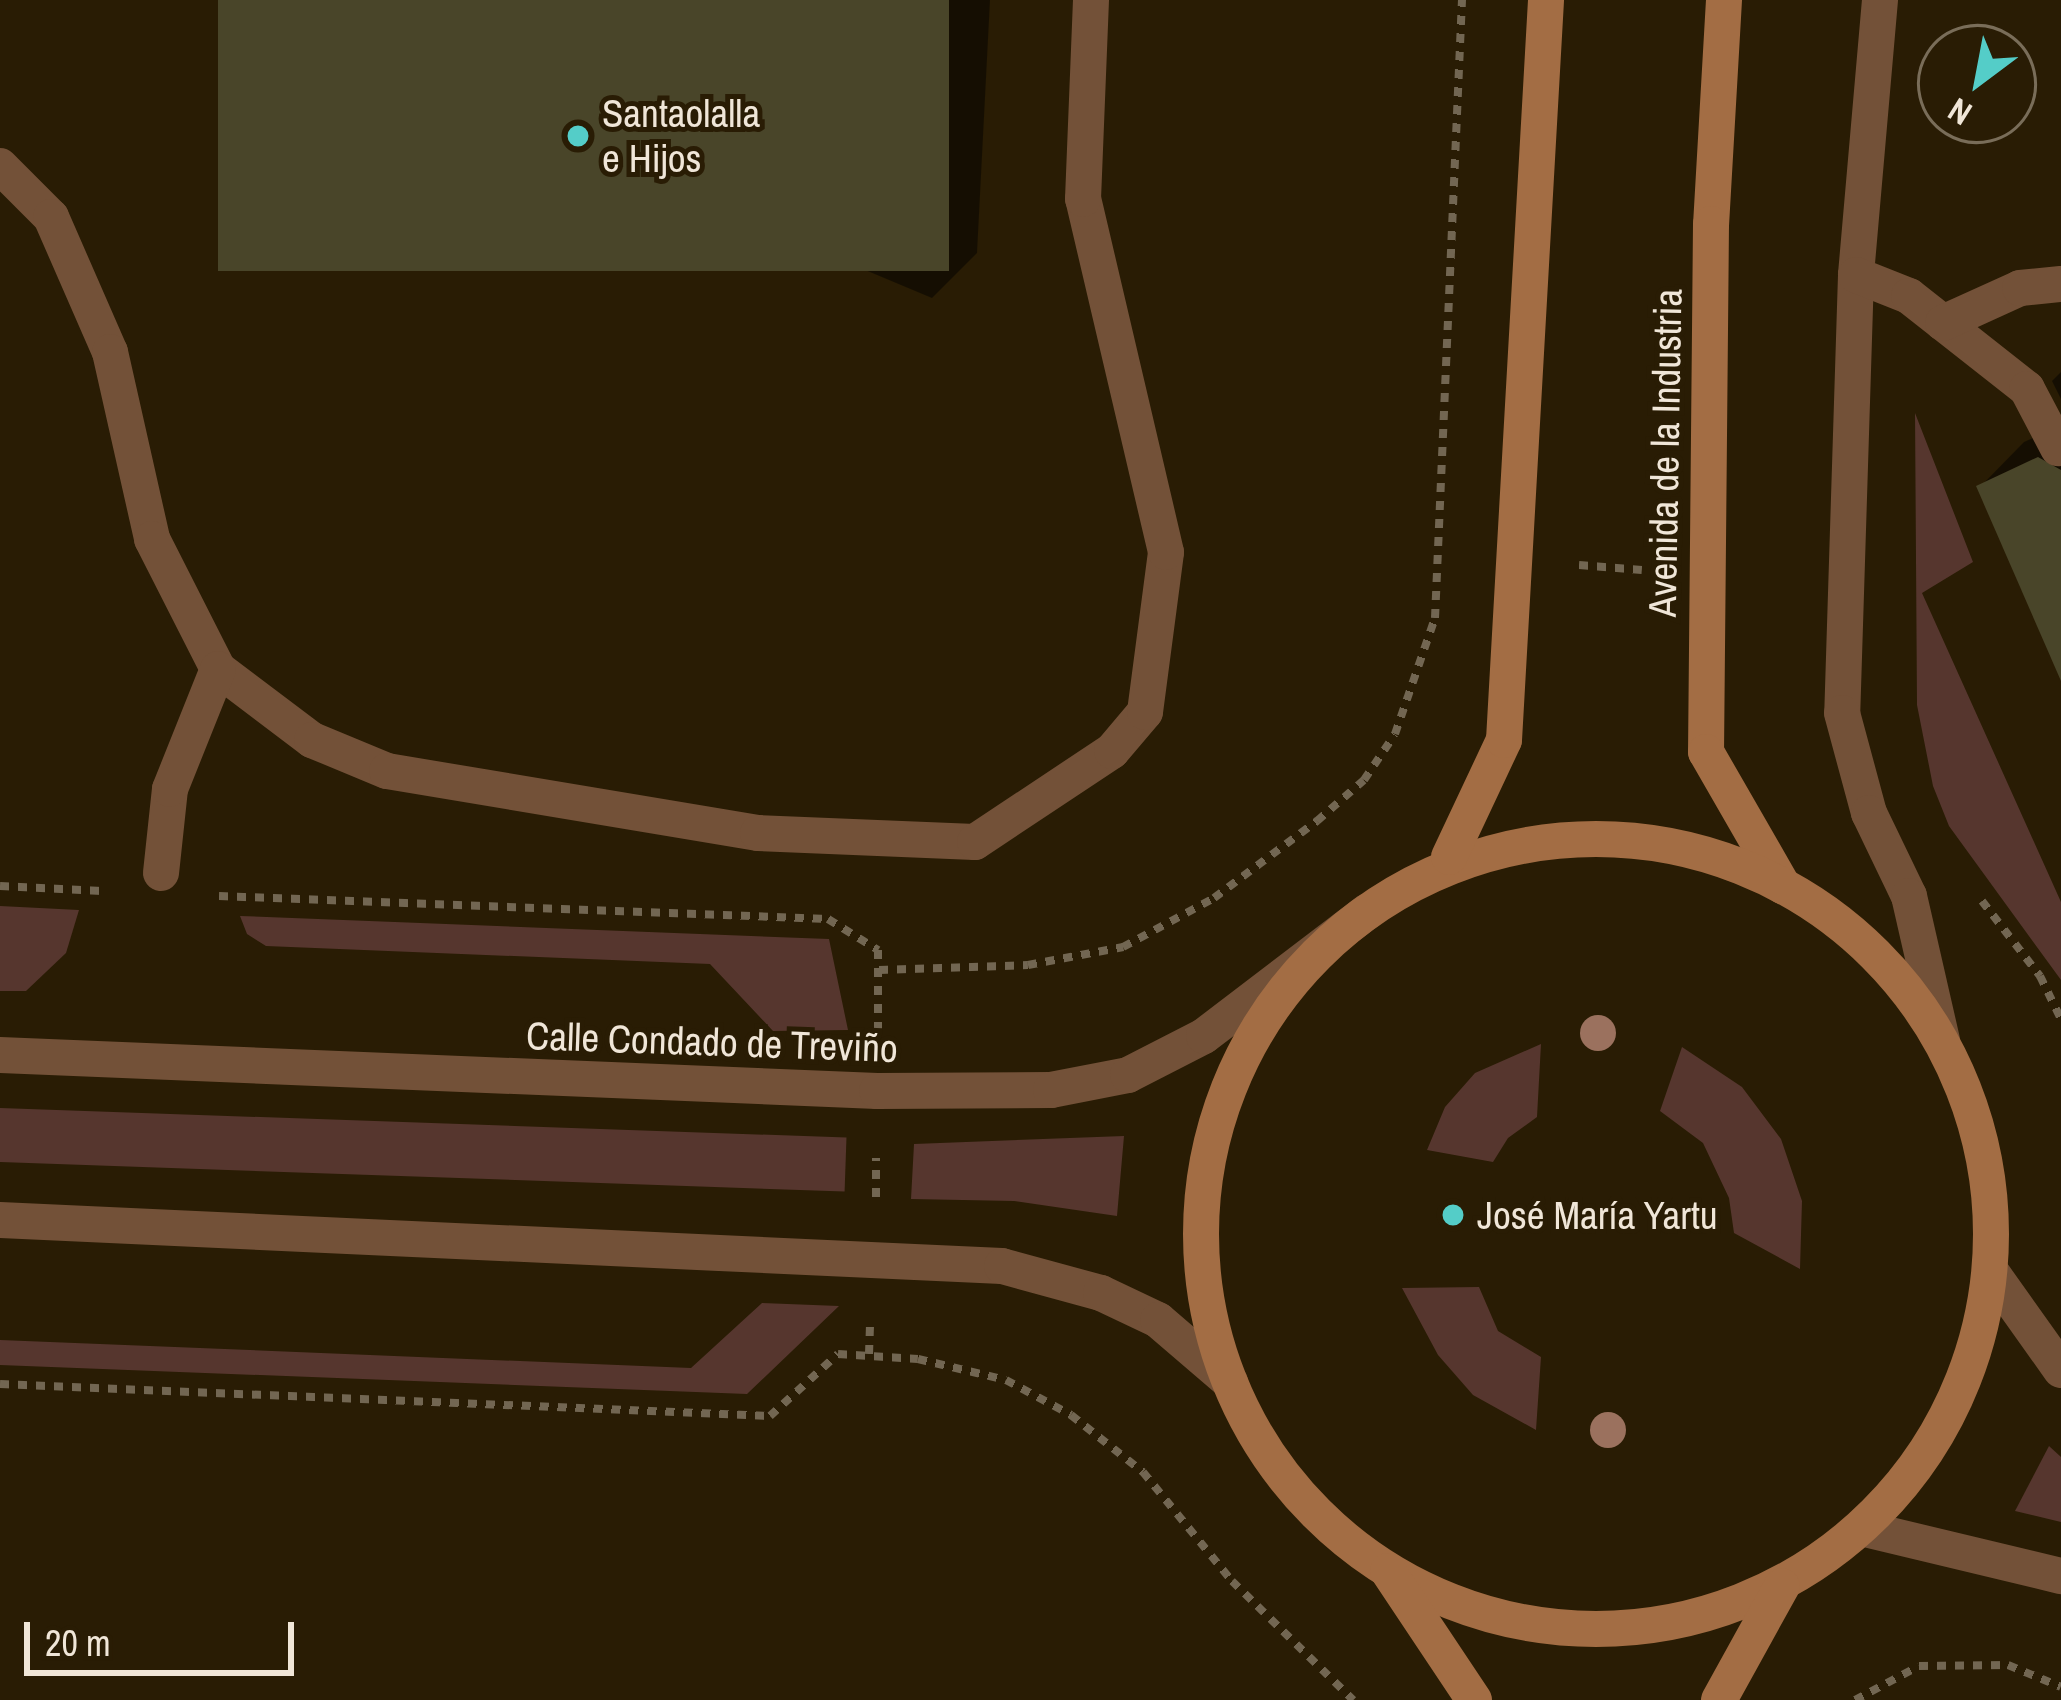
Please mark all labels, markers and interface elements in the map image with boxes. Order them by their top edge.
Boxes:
north arrow [1917,24,2037,144]
text: N [1940,88,1979,136]
place label: Santaolalla e Hijos [602,91,760,182]
marker: Santaolalla e Hijos [565,123,591,149]
street label: Avenida de la Industria [1639,288,1691,618]
street label: Calle Condado de Treviño [525,1012,899,1072]
place label: José María Yartu [1477,1192,1718,1238]
marker: José María Yartu [1440,1202,1466,1228]
scale bar [30,1598,300,1672]
text: 20 m [45,1619,111,1667]

